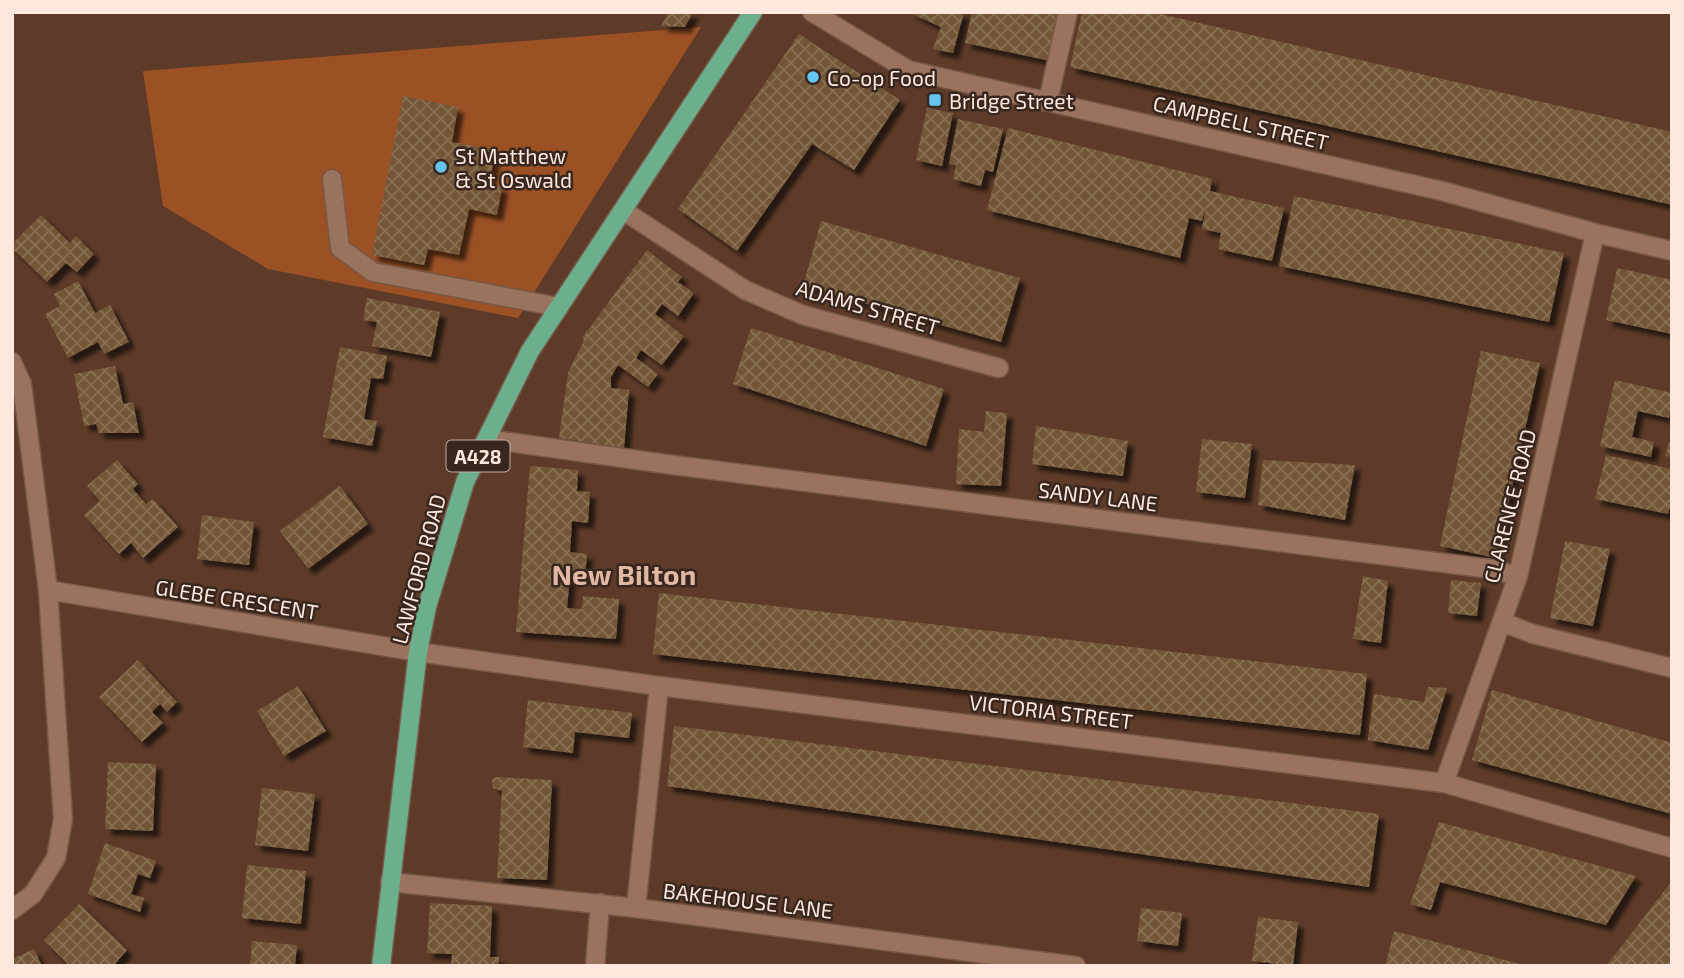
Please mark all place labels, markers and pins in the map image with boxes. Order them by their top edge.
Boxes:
place label: Co-op Food [827,65,936,90]
marker: Co-op Food [805,69,821,85]
place label: Bridge Street [949,88,1074,113]
marker: Bridge Street [927,92,943,108]
place label: St Matthew & St Oswald [455,143,572,192]
marker: St Matthew & St Oswald [433,159,449,175]

